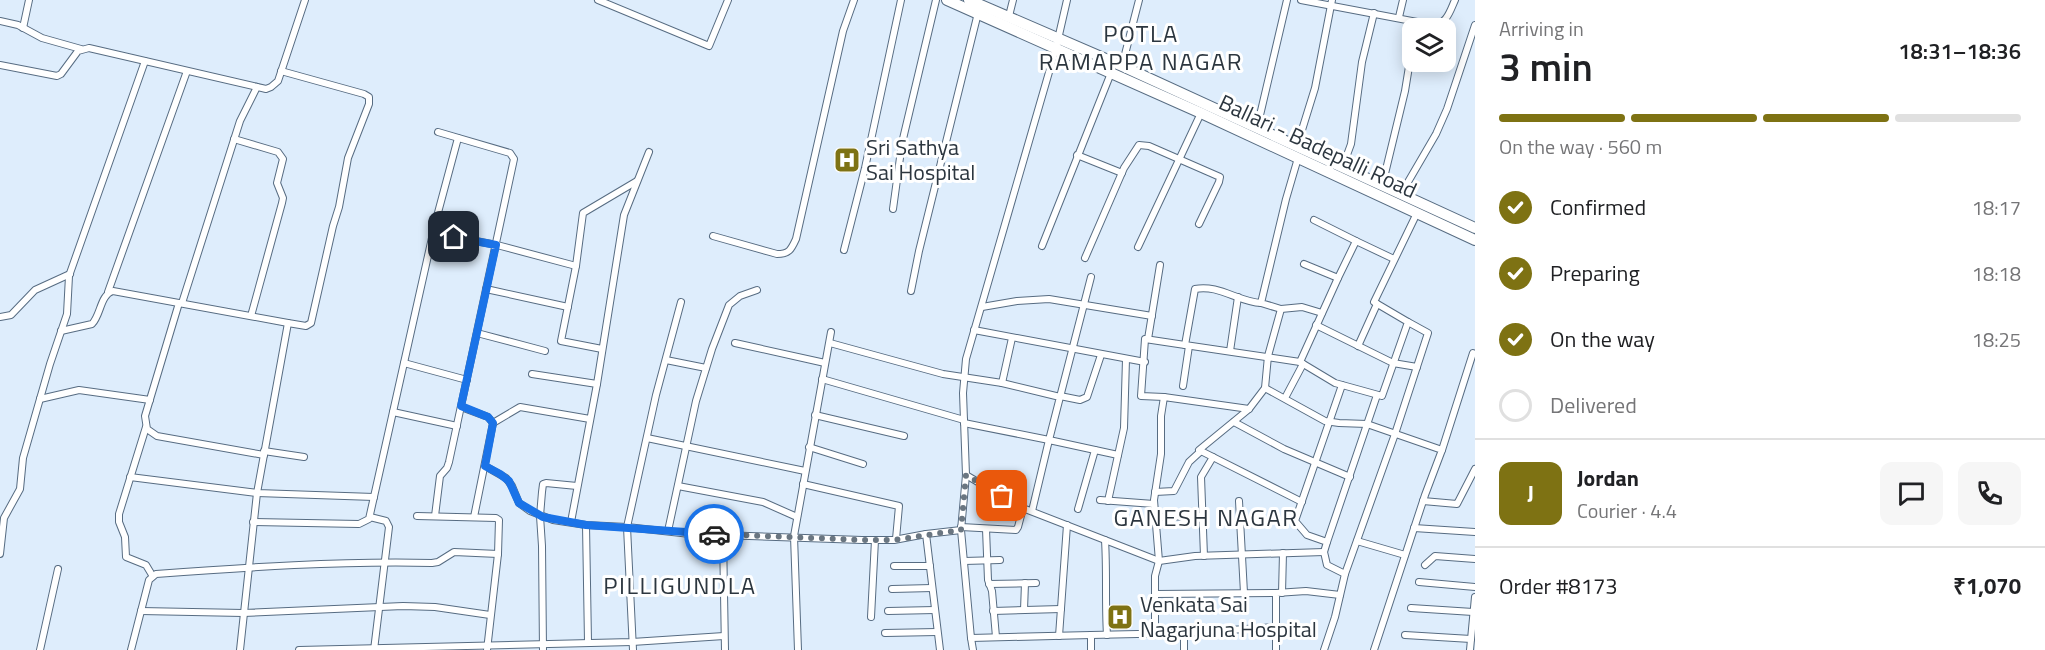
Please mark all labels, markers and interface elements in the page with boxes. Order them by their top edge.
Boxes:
text: Arriving in [1499,13,1584,44]
district label: POTLA RAMAPPA NAGAR [1039,15,1243,79]
map controls [1402,18,1456,72]
button: layers [1402,18,1456,72]
text: 18:31–18:36 [1898,34,2021,68]
text: 3 min [1499,37,1593,96]
street label: Ballari - Badepalli Road [1213,85,1423,207]
place label: Sri Sathya Sai Hospital [866,130,975,189]
text: On the way · 560 m [1499,131,1662,162]
hospital icon: Sri Sathya Sai Hospital [832,145,862,175]
text: Confirmed [1550,190,1646,224]
icon: check [1499,191,1532,224]
text: 18:17 [1972,192,2021,223]
pin [428,211,479,262]
icon: home [437,220,470,253]
text: Preparing [1550,256,1640,290]
icon: check [1499,257,1532,290]
text: 18:18 [1972,258,2021,289]
text: On the way [1550,322,1655,356]
icon: check [1499,323,1532,356]
text: 18:25 [1972,324,2021,355]
text: Delivered [1550,388,1637,422]
text: Jordan [1577,461,1639,495]
button: chat [1880,462,1943,525]
button: phone [1958,462,2021,525]
pin [976,470,1027,521]
text: J [1527,476,1534,510]
icon: bag [985,479,1018,512]
text: Courier · 4.4 [1577,495,1677,526]
district label: GANESH NAGAR [1113,499,1299,535]
courier [684,504,744,564]
icon: car [698,518,731,551]
district label: PILLIGUNDLA [603,567,757,603]
text: Order #8173 [1499,569,1618,603]
text: ₹1,070 [1953,569,2021,603]
place label: Venkata Sai Nagarjuna Hospital [1140,587,1317,646]
hospital icon: Venkata Sai Nagarjuna Hospital [1105,602,1135,632]

